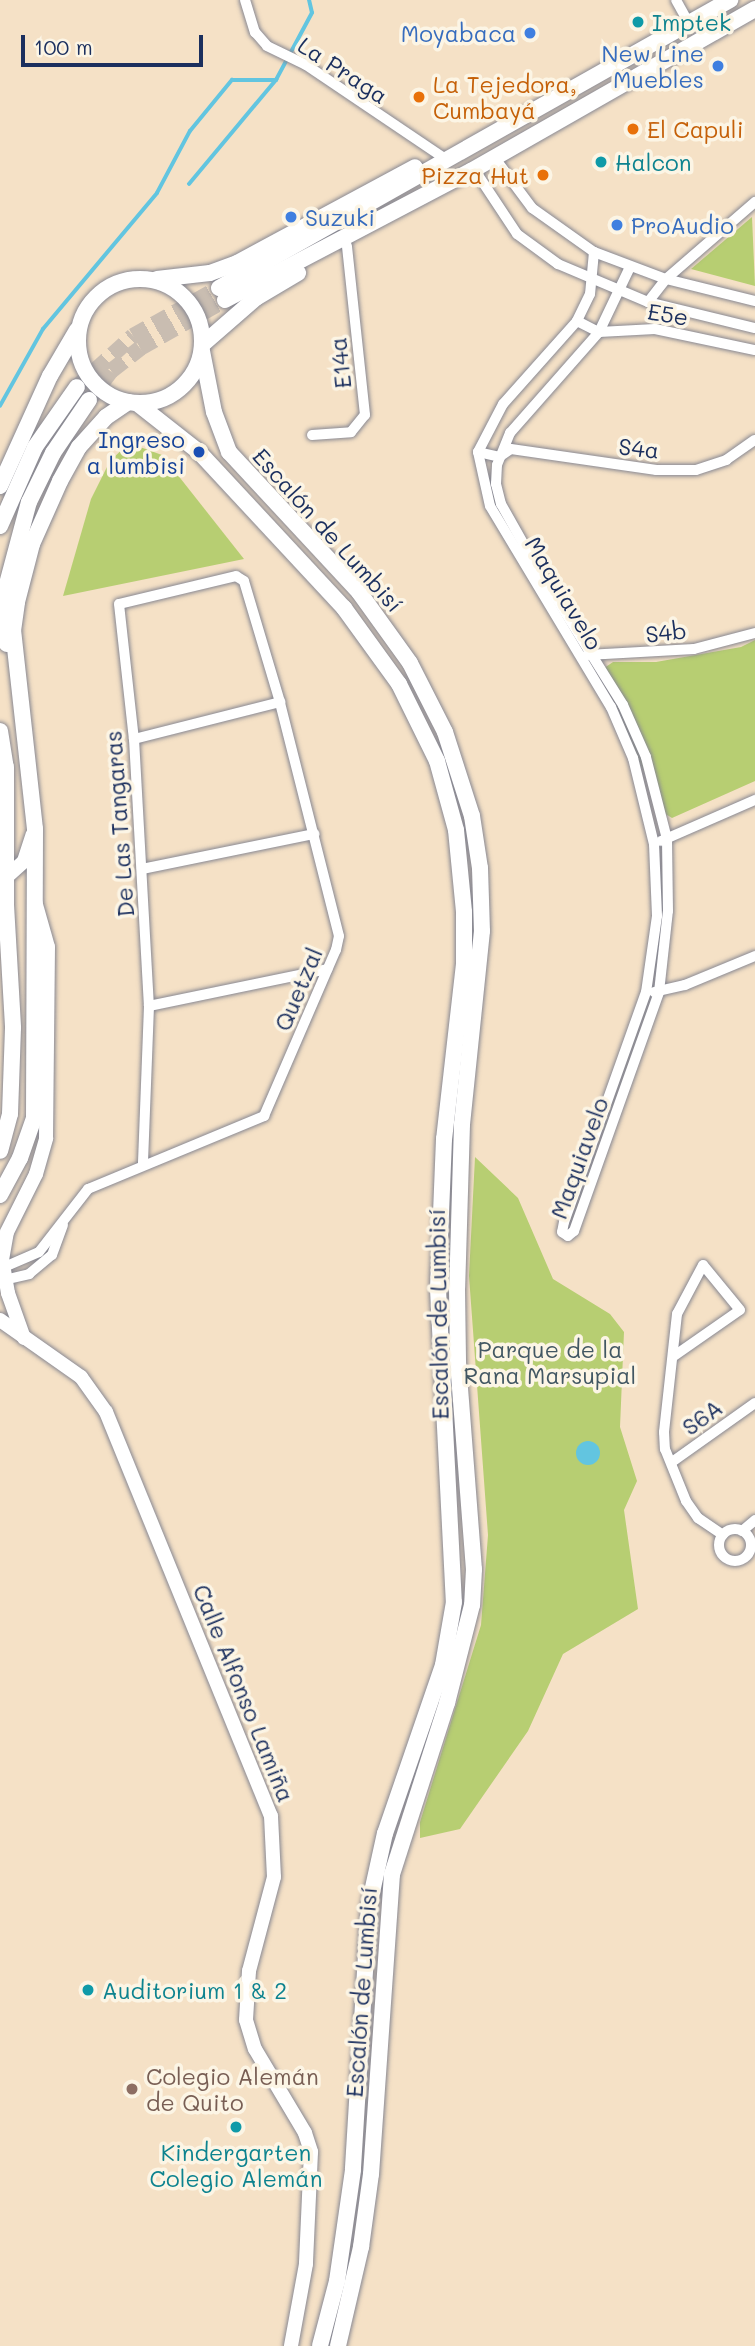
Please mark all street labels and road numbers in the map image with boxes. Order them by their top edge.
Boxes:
street label: La Praga [293,31,393,109]
street label: E5e [646,297,690,331]
street label: E14a [324,336,356,390]
street label: S4a [617,432,661,464]
street label: Escalón de Lumbisí [247,442,409,618]
street label: Maquiavelo [519,531,609,655]
street label: S4b [644,616,688,648]
street label: De Las Tangaras [99,730,139,918]
street label: Quetzal [268,943,328,1035]
street label: Maquiavelo [544,1094,614,1222]
street label: Escalón de Lumbisí [422,1208,454,1420]
street label: S6A [677,1393,727,1441]
street label: Calle Alfonso Lamiña [188,1580,300,1806]
street label: Escalón de Lumbisí [340,1886,382,2098]

